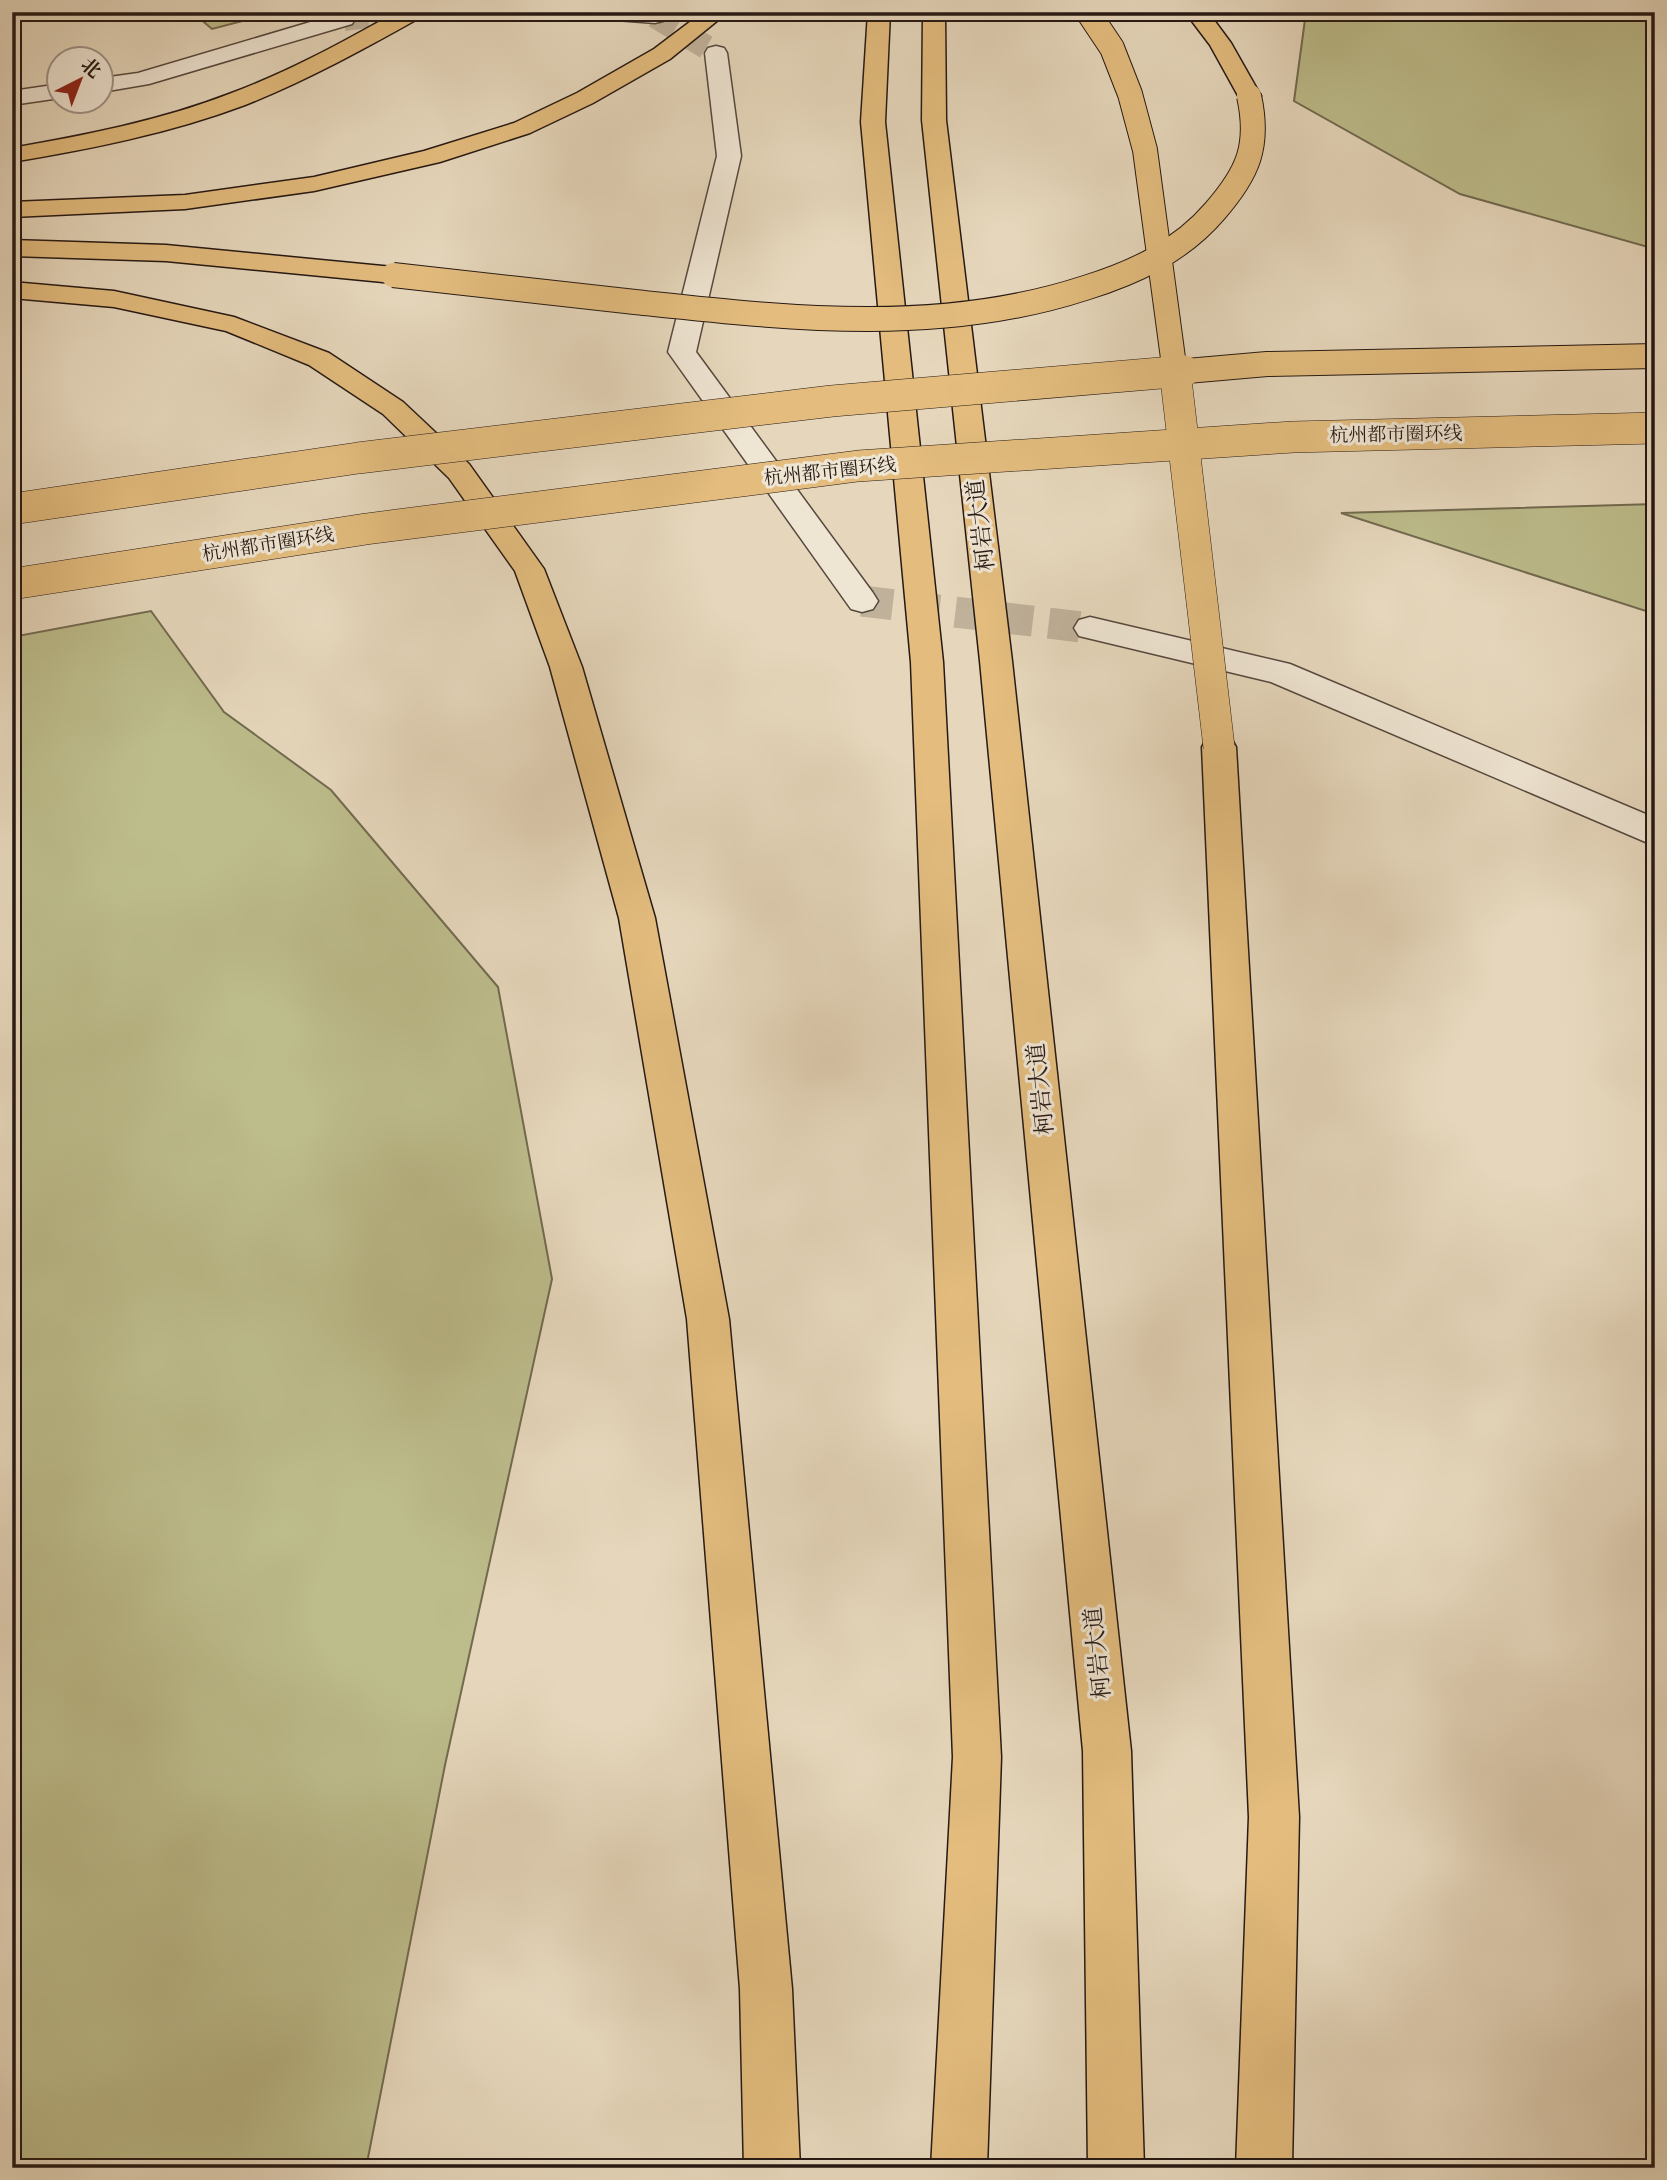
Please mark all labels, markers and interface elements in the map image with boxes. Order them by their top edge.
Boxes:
north arrow [46,46,116,116]
text: 北 [76,53,106,83]
street label: 杭州都市圈环线 [1329,421,1463,447]
street label: 杭州都市圈环线 [763,453,897,489]
street label: 柯岩大道 [960,478,1000,572]
street label: 杭州都市圈环线 [201,522,335,566]
street label: 柯岩大道 [1021,1042,1059,1136]
street label: 柯岩大道 [1078,1606,1116,1700]

